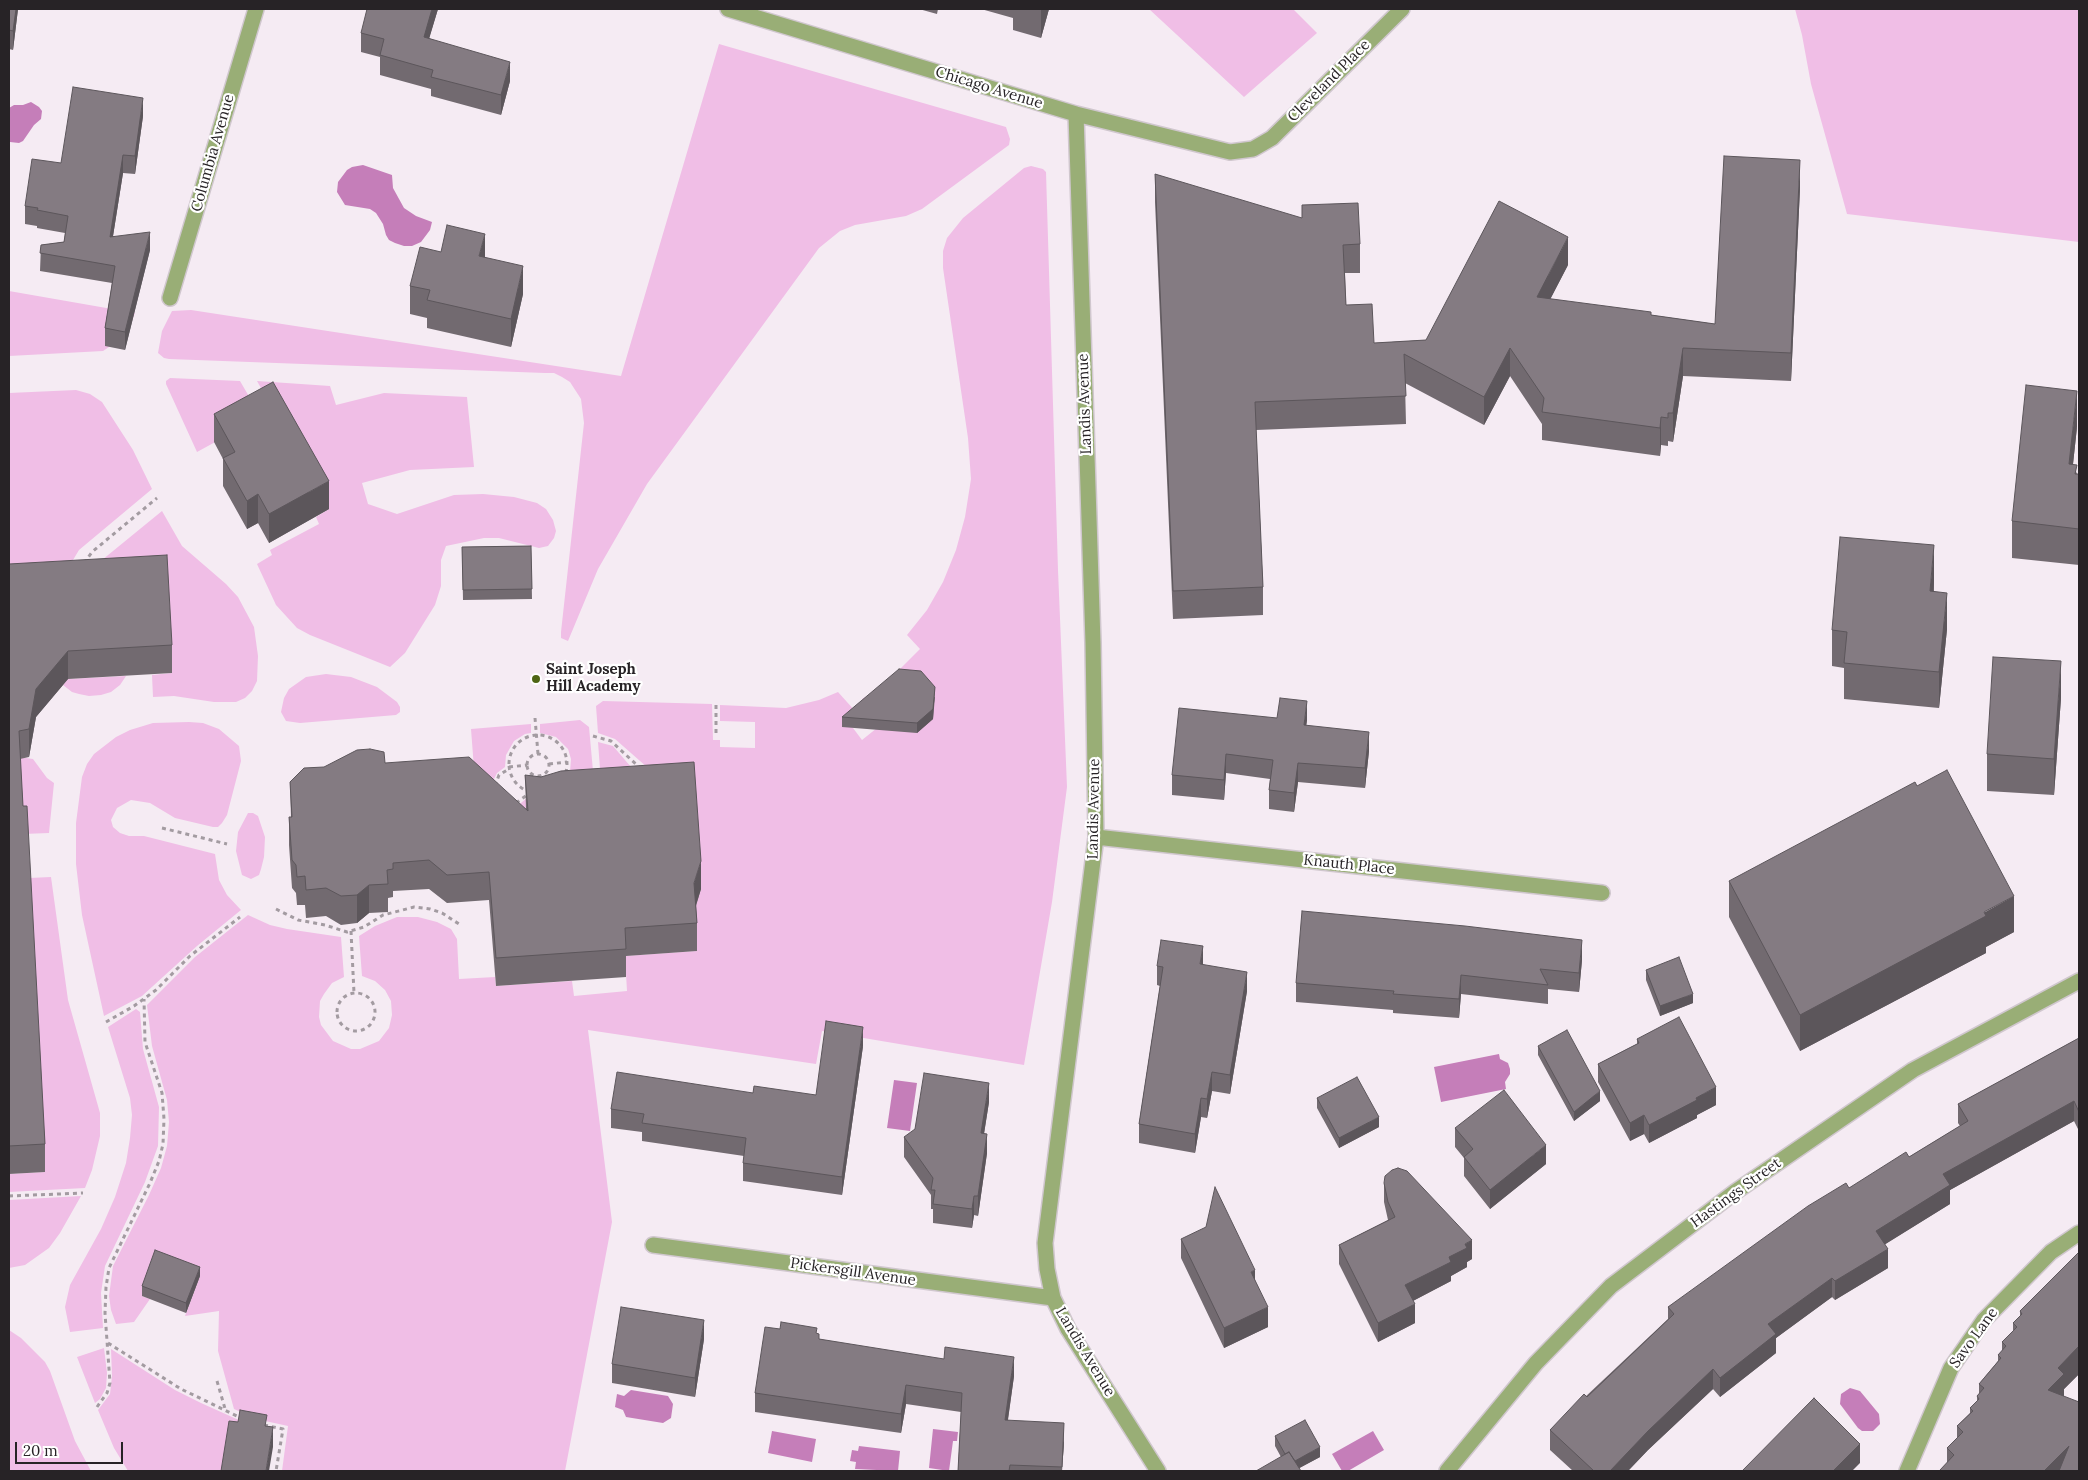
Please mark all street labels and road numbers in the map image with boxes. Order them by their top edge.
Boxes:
street label: Cleveland Place [1284,36,1374,126]
street label: Chicago Avenue [933,63,1045,113]
street label: Columbia Avenue [188,92,238,214]
street label: Landis Avenue [1074,353,1096,455]
street label: Landis Avenue [1084,758,1104,860]
street label: Knauth Place [1303,851,1395,879]
street label: Hastings Street [1687,1154,1785,1232]
street label: Pickersgill Avenue [789,1254,917,1290]
street label: Landis Avenue [1051,1304,1119,1400]
street label: Savo Lane [1946,1304,2002,1372]

